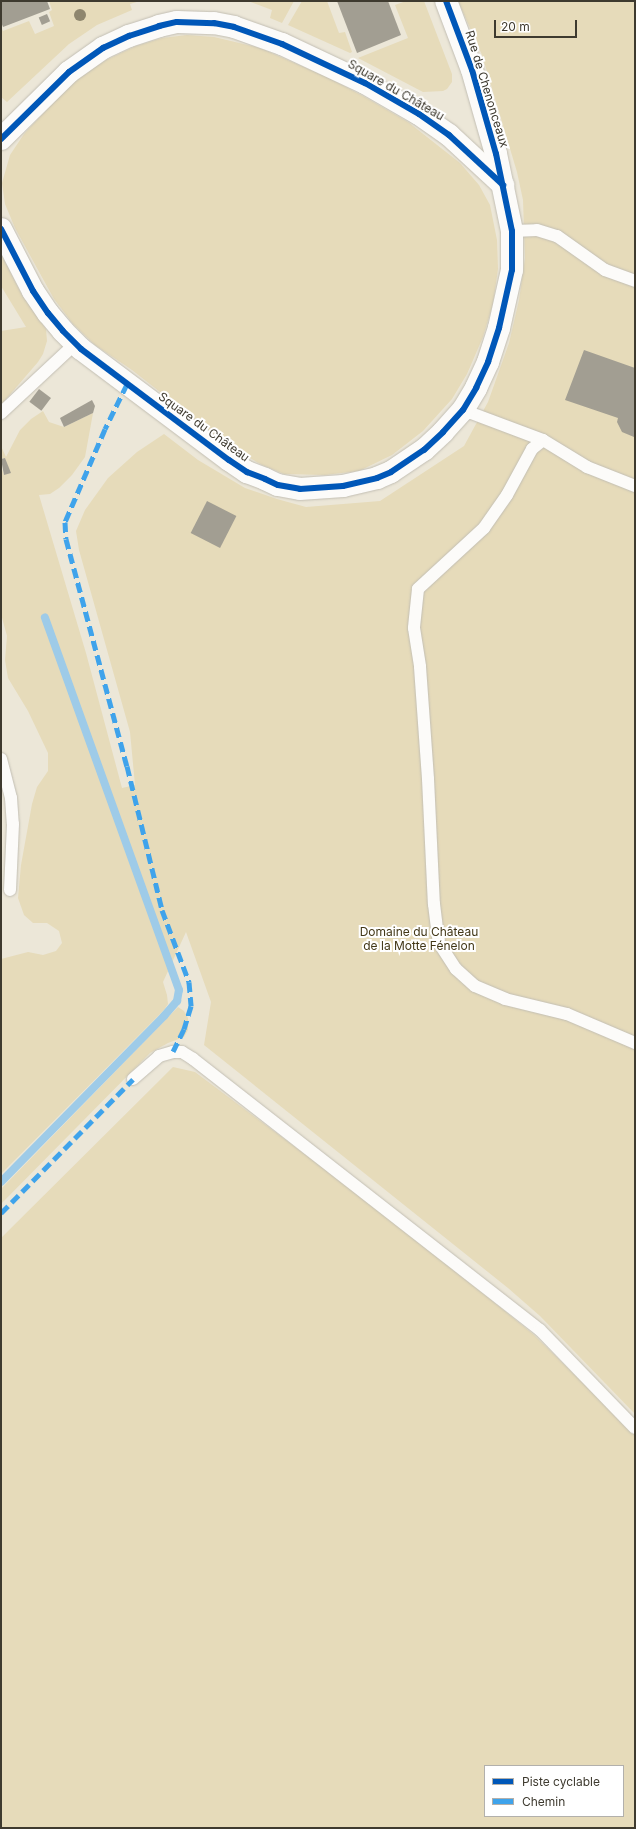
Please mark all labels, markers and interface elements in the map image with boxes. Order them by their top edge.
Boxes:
scale bar [496,12,579,38]
text: 20 m [501,19,530,34]
street label: Rue de Chenonceaux [462,29,512,149]
street label: Square du Château [345,57,447,123]
street label: Square du Château [156,389,252,465]
park label: Domaine du Château de la Motte Fénelon [360,925,478,953]
legend [484,1765,624,1817]
text: Piste cyclable [522,1774,600,1789]
text: Chemin [522,1794,565,1809]

